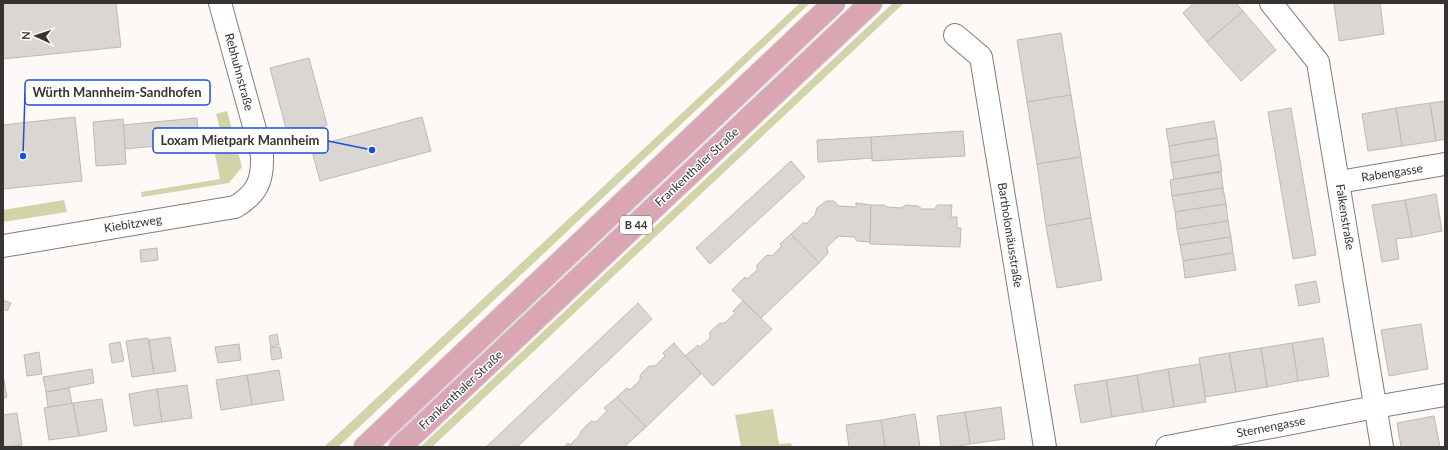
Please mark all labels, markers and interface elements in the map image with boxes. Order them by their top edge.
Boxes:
north arrow [16,16,56,56]
text: N [19,31,32,40]
street label: Rebhuhnstraße [222,31,257,112]
callout: Würth Mannheim-Sandhofen [25,80,210,105]
text: Würth Mannheim-Sandhofen [32,84,202,100]
street label: Frankenthaler Straße [652,124,742,209]
callout: Loxam Mietpark Mannheim [153,128,328,153]
text: Loxam Mietpark Mannheim [160,132,320,148]
street label: Rabengasse [1360,160,1424,185]
street label: Bartholomäusstraße [995,181,1026,289]
street label: Falkenstraße [1333,183,1358,251]
street label: Kiebitzweg [103,212,163,235]
road number: B 44 [620,216,652,234]
street label: Frankenthaler Straße [416,347,506,432]
street label: Sternengasse [1235,412,1307,441]

